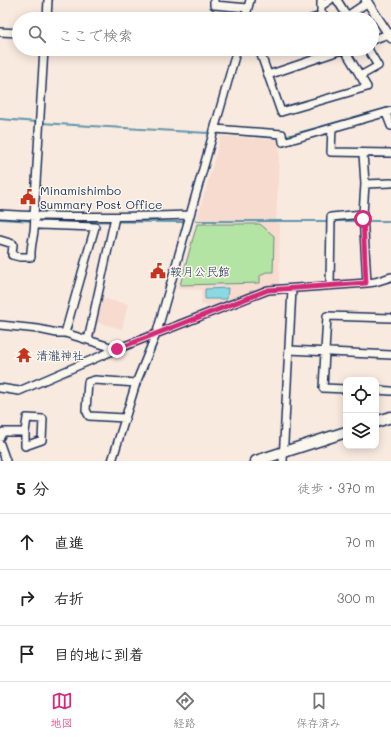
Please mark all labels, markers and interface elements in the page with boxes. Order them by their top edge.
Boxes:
search box [12,12,379,56]
icon: search [26,23,48,45]
text: ここで検索 [58,25,133,45]
place label: Minamishimbo Summary Post Office [40,182,162,212]
public building icon: Minamishimbo Summary Post Office [19,188,37,206]
route start [354,210,372,228]
public building icon: 鞍月公民館 [149,262,167,280]
place label: 鞍月公民館 [170,263,230,279]
route end [108,340,126,358]
temple icon: 清瀧神社 [15,346,33,364]
place label: 清瀧神社 [36,347,84,363]
map controls [343,377,379,449]
button: locate [343,377,379,413]
button: layers [343,413,379,449]
text: 5 分 [16,477,49,499]
text: 徒歩 · 370 m [298,479,375,496]
icon: ahead [16,531,38,553]
text: 直進 [54,532,84,552]
text: 70 m [345,533,375,550]
icon: right [16,587,38,609]
text: 右折 [54,588,84,608]
text: 300 m [337,589,375,606]
icon: arrive [16,643,38,665]
text: 目的地に到着 [54,644,144,664]
tab: 地図 [51,690,73,730]
tab: 経路 [174,690,196,730]
tab: 保存済み [297,690,341,730]

